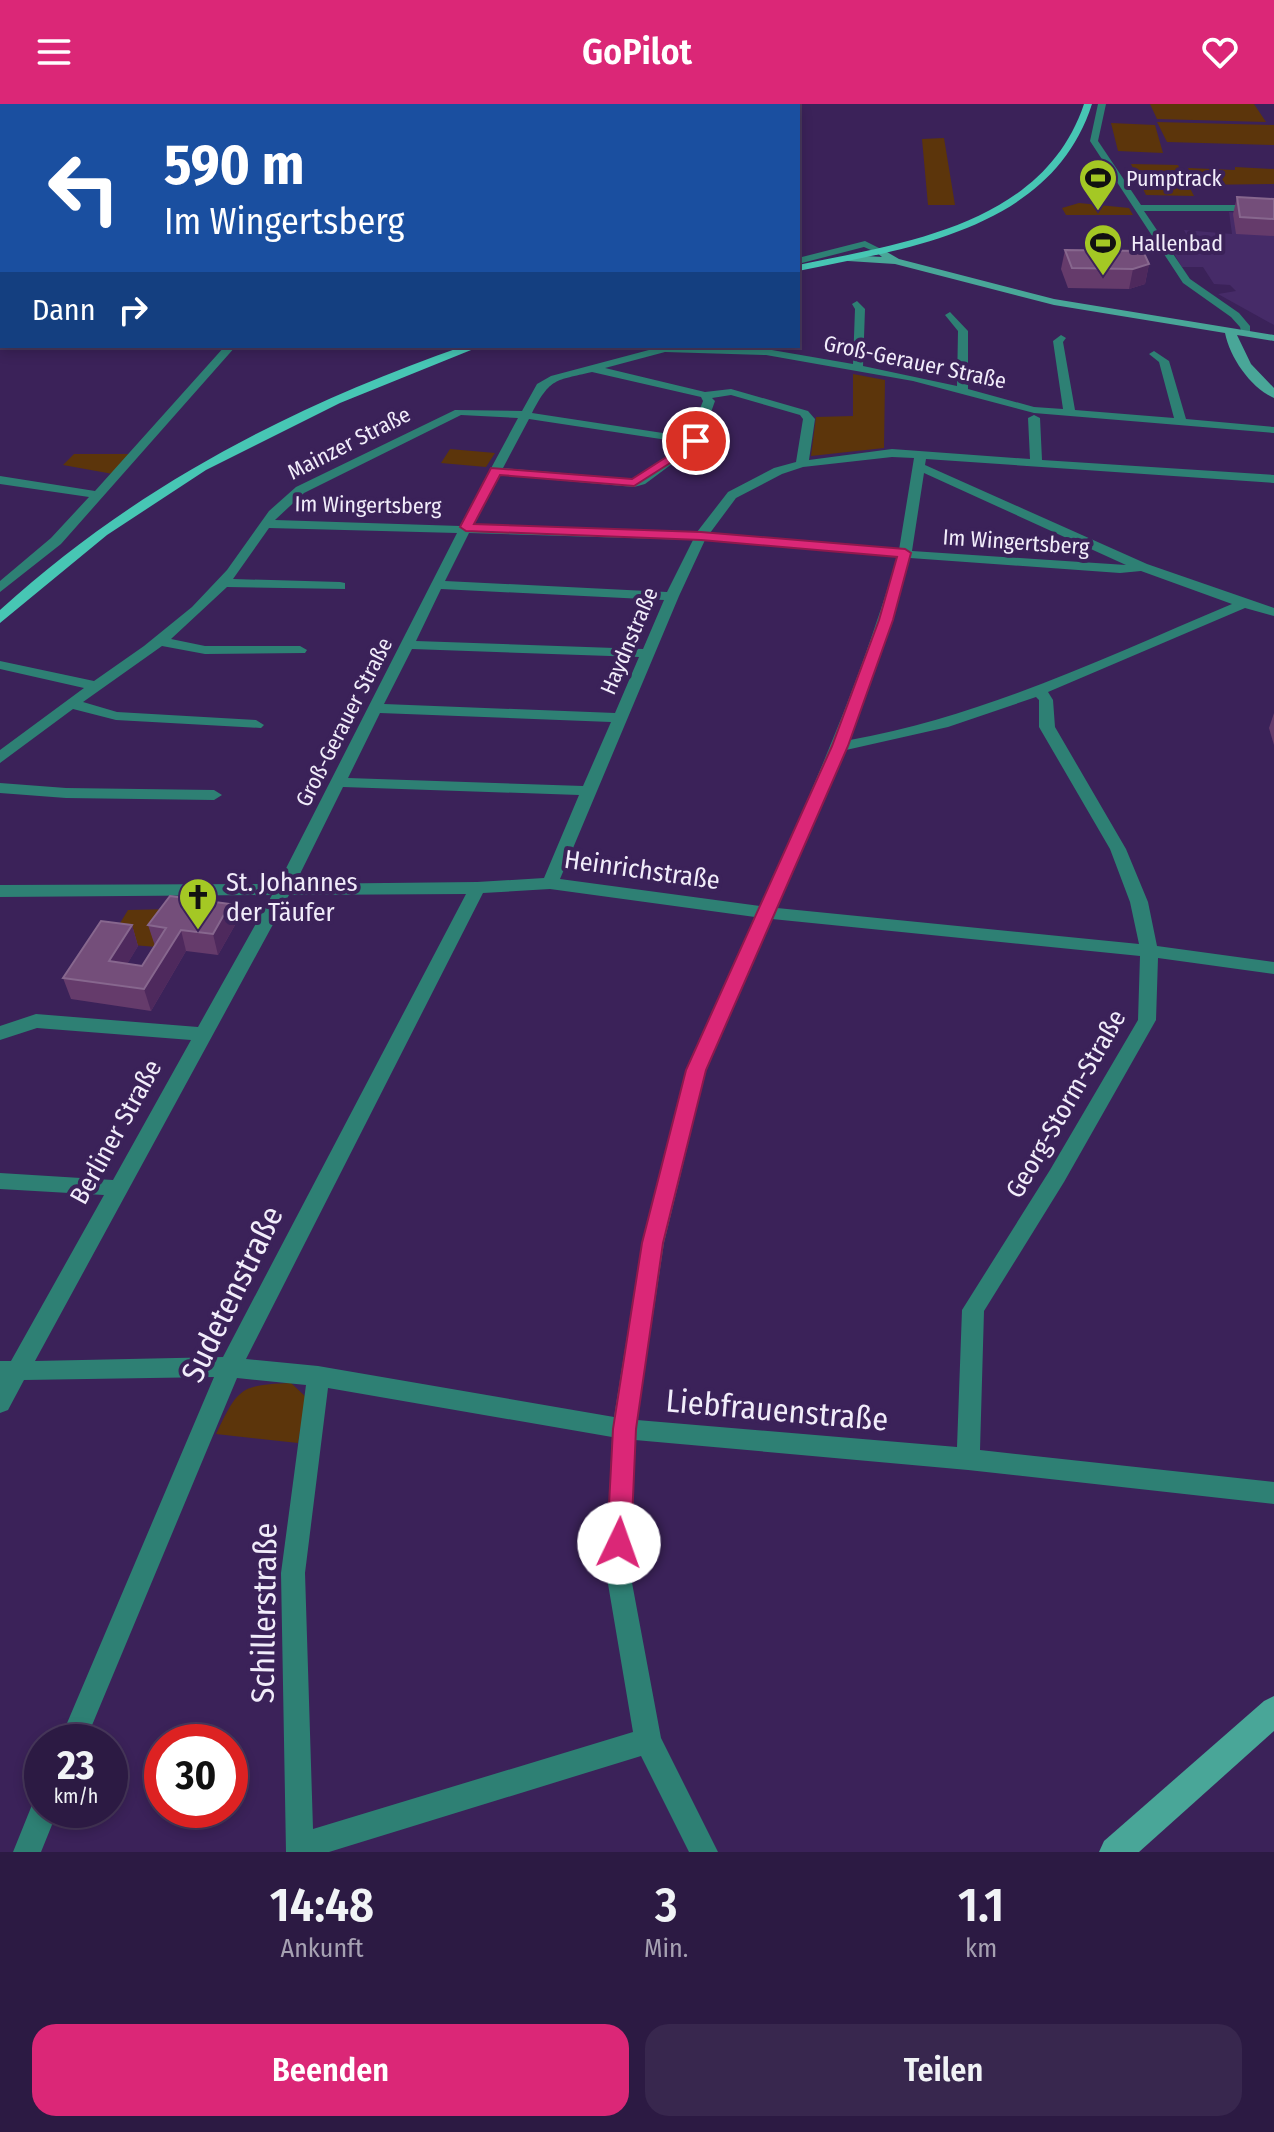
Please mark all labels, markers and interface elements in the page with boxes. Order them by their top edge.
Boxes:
icon: menu [32,30,76,74]
text: GoPilot [582,30,692,74]
icon: heart [1198,30,1242,74]
text: 590 m [164,132,305,199]
icon: left [32,136,136,240]
sports icon: Pumptrack [1077,157,1119,212]
place label: Pumptrack [1126,165,1222,192]
text: Im Wingertsberg [164,200,404,244]
sports icon: Hallenbad [1082,222,1124,277]
place label: Hallenbad [1131,230,1223,257]
icon: right [111,288,155,332]
text: Dann [32,292,95,328]
street label: Groß-Gerauer Straße [821,329,1009,395]
street label: Mainzer Straße [283,400,415,486]
pin [662,407,730,475]
icon: arrive [674,419,718,463]
street label: Im Wingertsberg [294,490,442,520]
street label: Im Wingertsberg [942,523,1091,561]
street label: Haydnstraße [594,583,664,699]
street label: Groß-Gerauer Straße [290,633,398,811]
street label: Heinrichstraße [562,844,722,896]
place label: St. Johannes der Täufer [226,867,358,928]
church icon: St. Johannes der Täufer [177,876,219,931]
street label: Georg-Storm-Straße [1000,1004,1132,1204]
street label: Berliner Straße [64,1054,168,1210]
street label: Sudetenstraße [173,1200,291,1388]
street label: Liebfrauenstraße [664,1381,890,1439]
position arrow [577,1501,661,1585]
street label: Schillerstraße [243,1522,285,1704]
speed limit sign: 30 [144,1724,248,1828]
text: 23 [57,1742,95,1790]
text: km/h [54,1784,98,1808]
text: 14:48 [270,1876,374,1934]
text: 3 [655,1876,677,1934]
text: 1.1 [958,1876,1004,1934]
text: Ankunft [280,1933,364,1964]
text: Min. [644,1933,688,1964]
text: km [965,1933,997,1964]
button: Beenden [32,2024,629,2116]
button: Teilen [645,2024,1242,2116]

